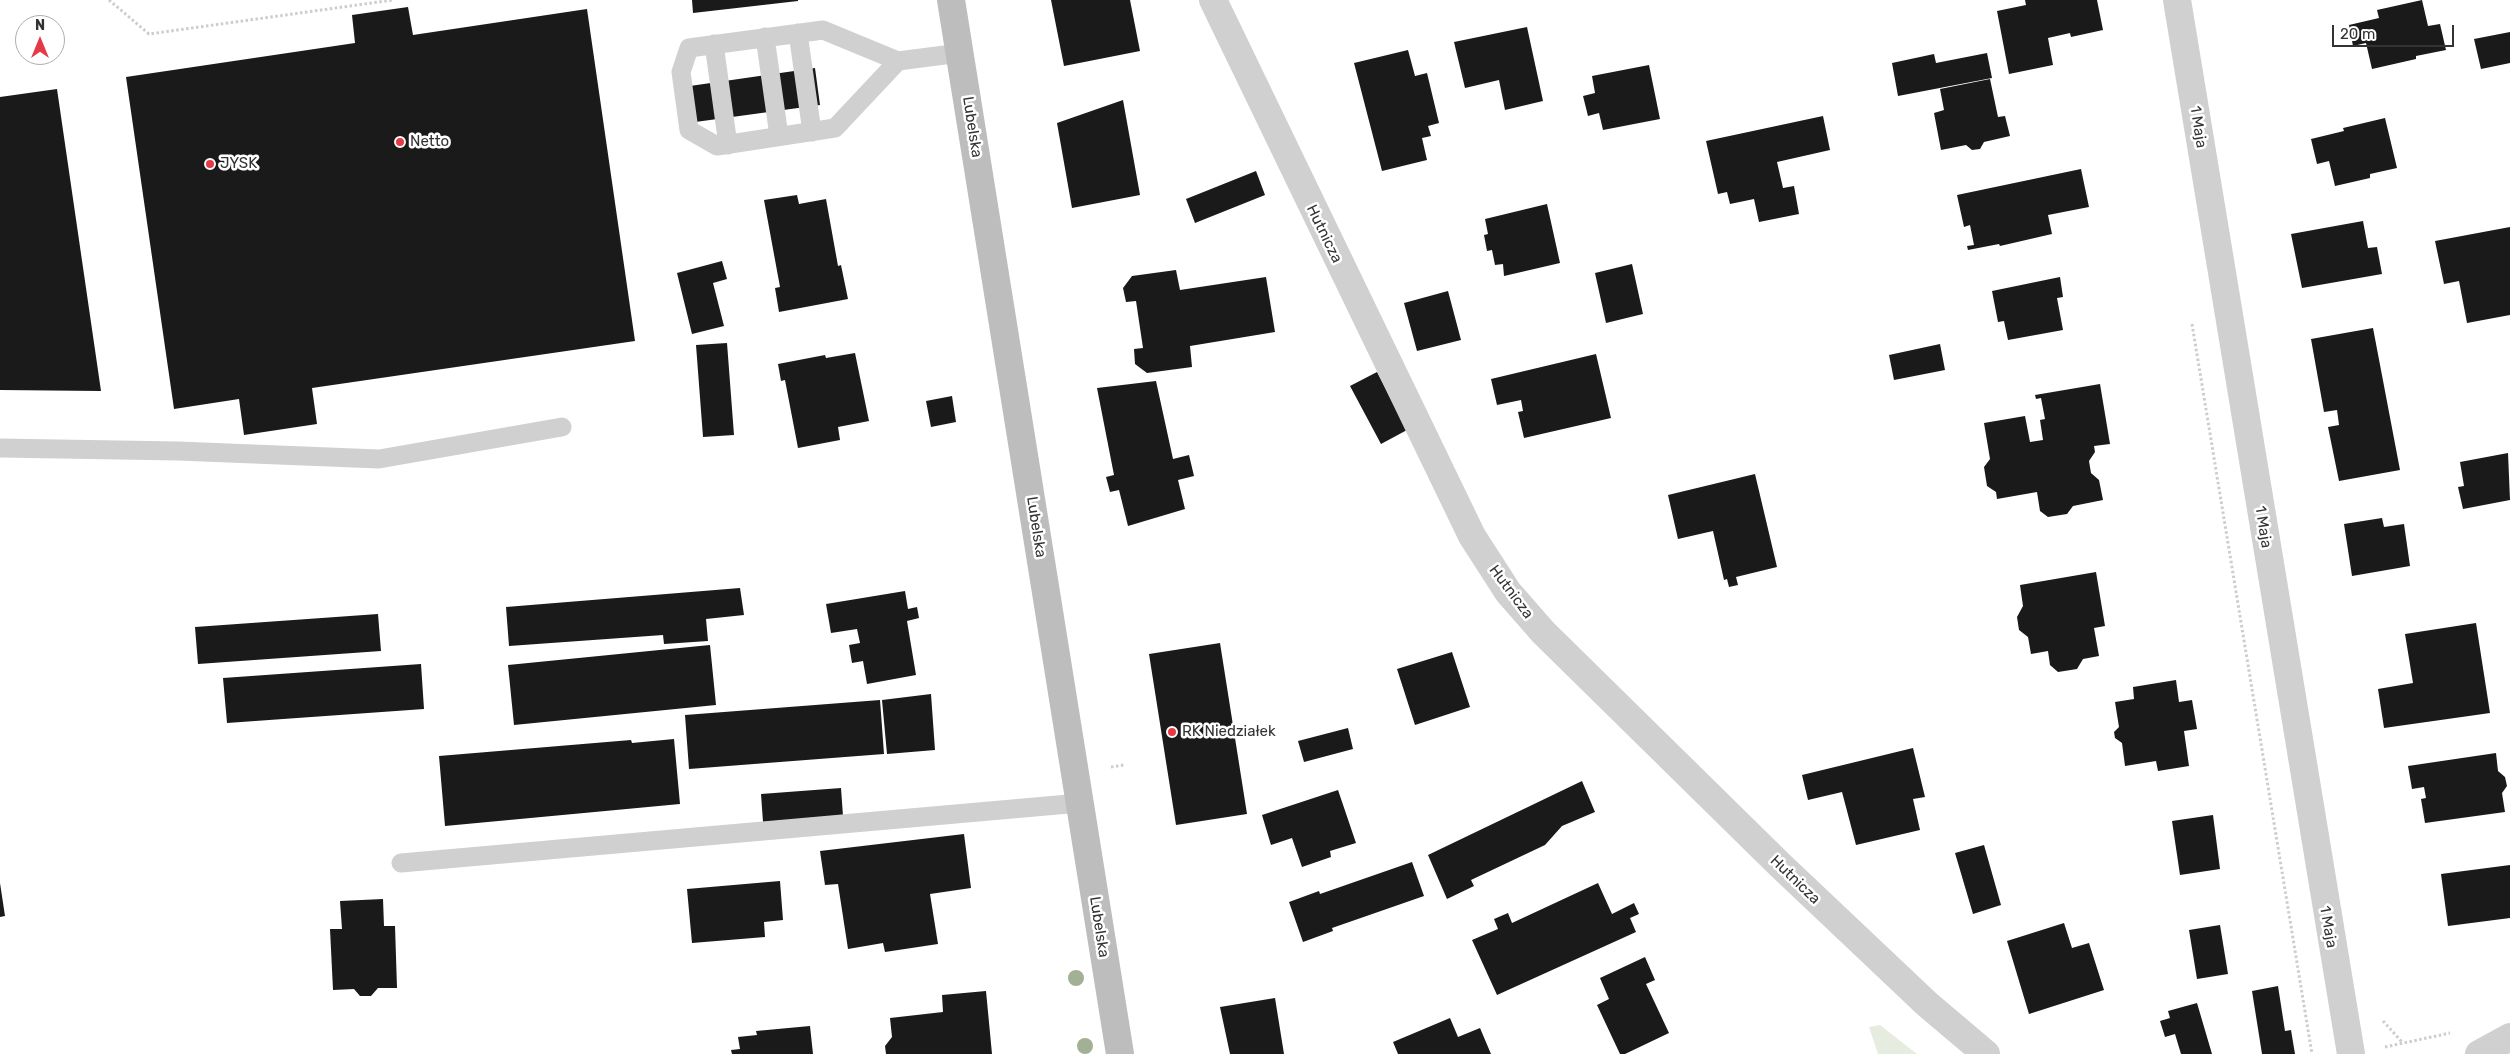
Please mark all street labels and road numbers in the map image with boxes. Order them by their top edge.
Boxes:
street label: Lubelska [958,95,986,159]
street label: 1 Maja [2186,105,2210,149]
street label: Hutnicza [1302,202,1346,266]
street label: Lubelska [1022,495,1050,559]
street label: 1 Maja [2251,505,2275,549]
street label: Hutnicza [1485,562,1537,622]
street label: Hutnicza [1766,852,1824,908]
street label: Lubelska [1085,895,1113,959]
street label: 1 Maja [2315,904,2341,950]

